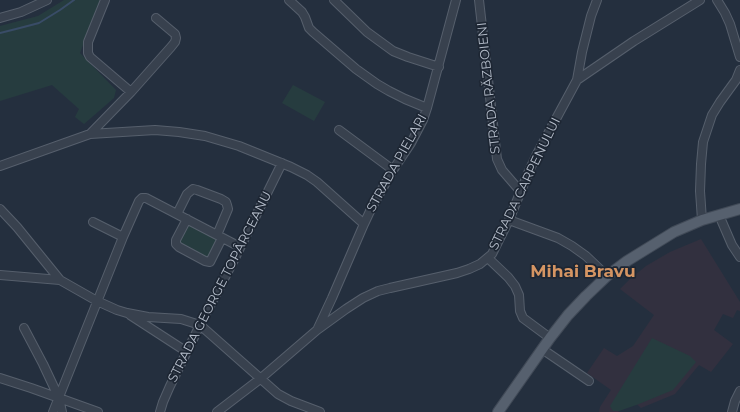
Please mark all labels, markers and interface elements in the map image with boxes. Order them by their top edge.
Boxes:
street label: STRADA RĂZBOIENI [474,21,504,155]
street label: STRADA PIELARI [364,111,430,215]
street label: STRADA CARPENULUI [486,115,564,253]
street label: STRADA GEORGE TOPÂRCEANU [165,189,275,385]
district label: Mihai Bravu [530,262,636,282]

